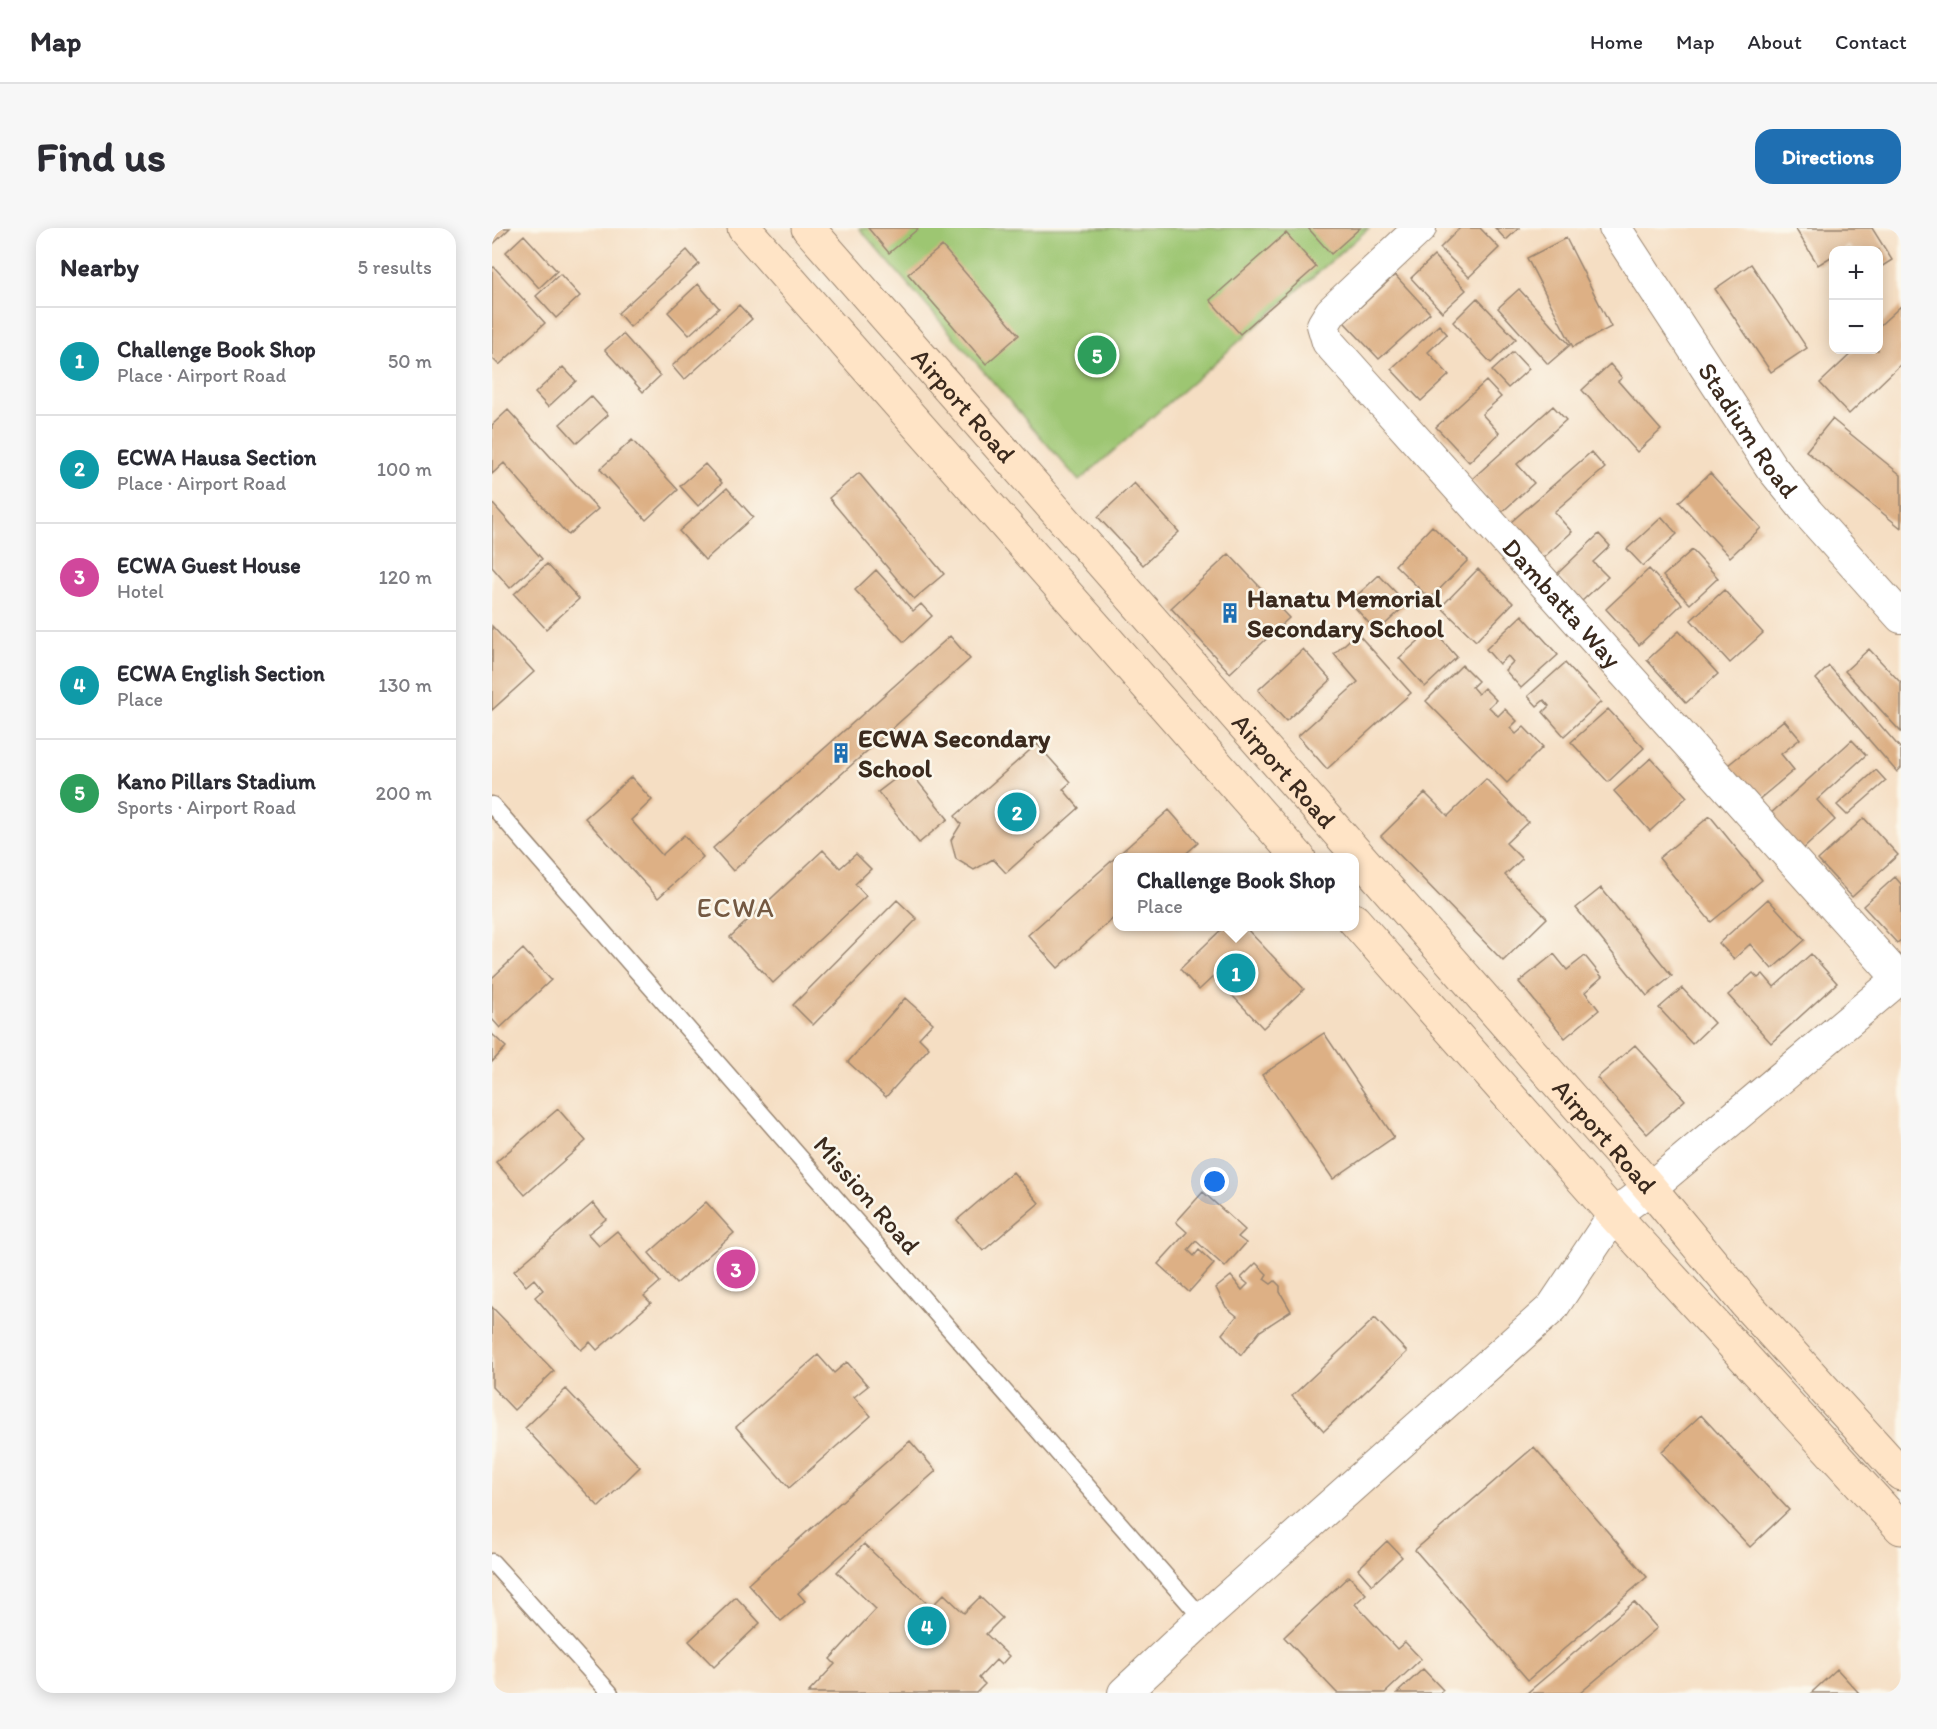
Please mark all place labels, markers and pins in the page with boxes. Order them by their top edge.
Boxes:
pin: 5 [1078,332,1116,378]
place label: Hanatu Memorial Secondary School [1247,582,1445,644]
building icon: Hanatu Memorial Secondary School [1218,601,1242,625]
place label: ECWA Secondary School [858,722,1051,784]
building icon: ECWA Secondary School [829,741,853,765]
pin: 2 [998,790,1036,834]
pin: 1 [1216,950,1256,996]
pin: 3 [716,1246,756,1292]
pin: 4 [908,1604,946,1648]

